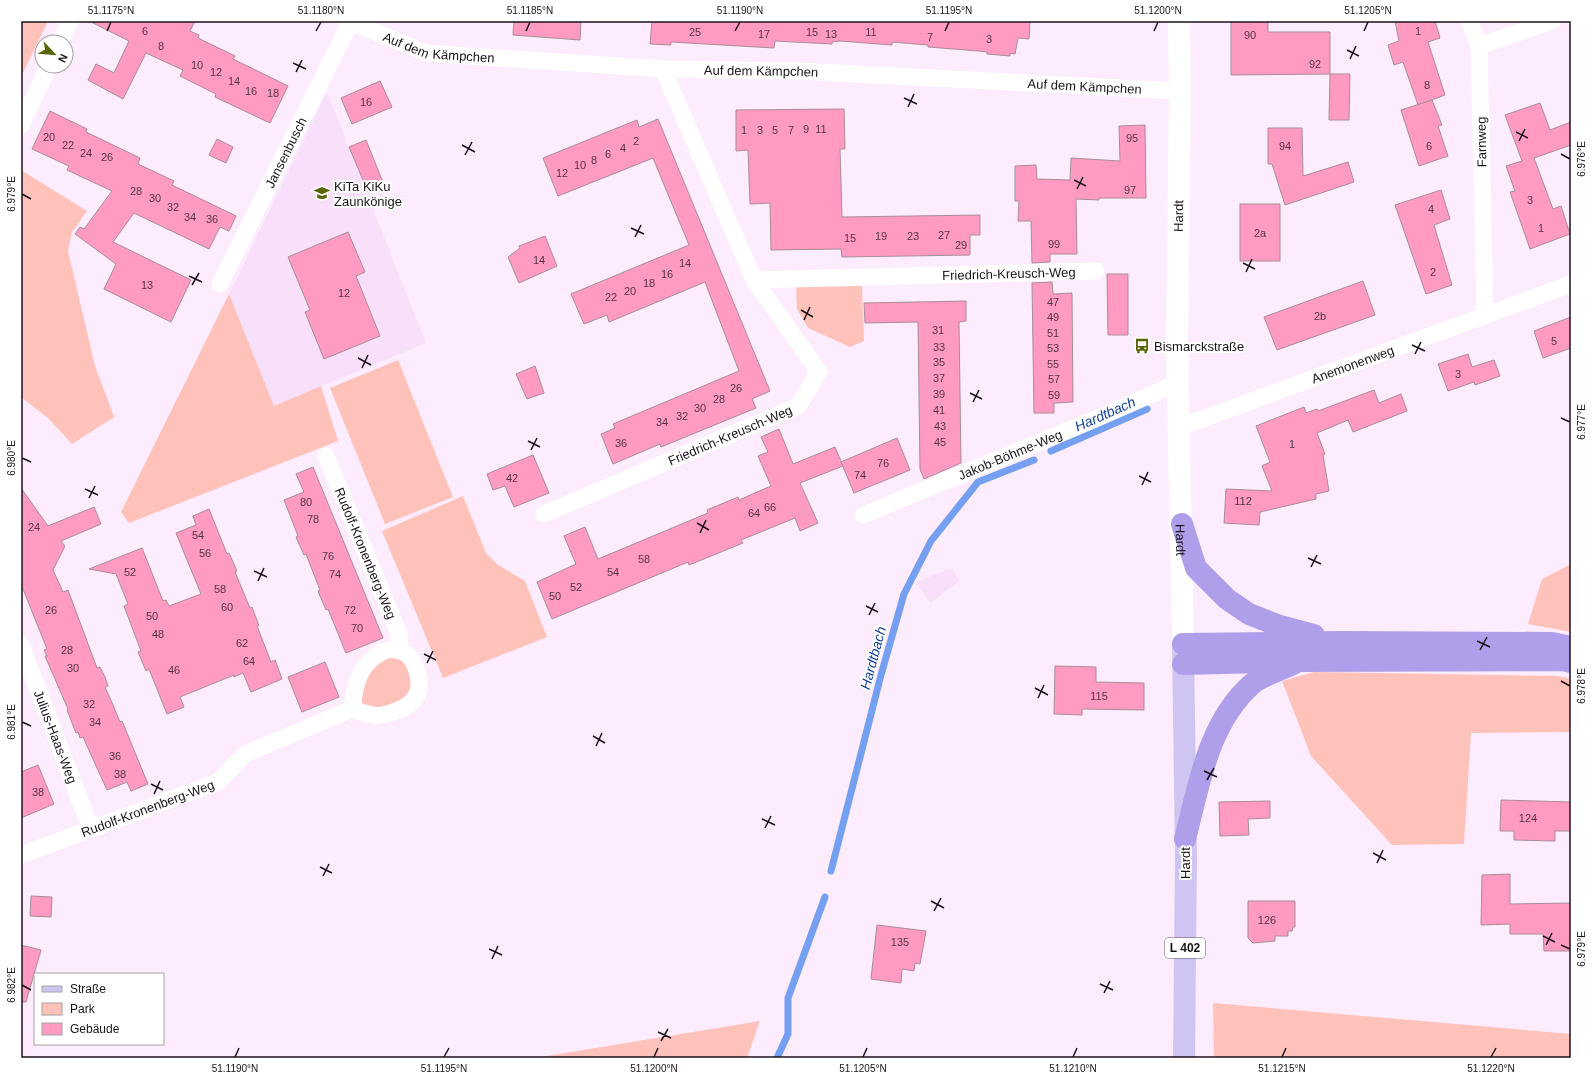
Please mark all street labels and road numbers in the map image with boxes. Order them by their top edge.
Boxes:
street label: Auf dem Kämpchen [381,29,495,66]
street label: Auf dem Kämpchen [704,63,819,80]
street label: Auf dem Kämpchen [1027,76,1142,97]
street label: Jansenbusch [262,115,310,190]
street label: Farnweg [1474,117,1489,167]
street label: Hardt [1171,200,1186,232]
street label: Friedrich-Kreusch-Weg [942,265,1076,283]
street label: Anemonenweg [1309,343,1396,386]
street label: Friedrich-Kreusch-Weg [666,402,794,468]
street label: Jakob-Böhme-Weg [956,427,1064,483]
street label: Rudolf-Kronenberg-Weg [332,485,399,621]
street label: Hardt [1173,524,1188,556]
street label: Julius-Haas-Weg [31,688,80,786]
street label: Rudolf-Kronenberg-Weg [79,777,216,840]
street label: Hardt [1178,847,1193,879]
road number: L 402 [1165,938,1205,958]

